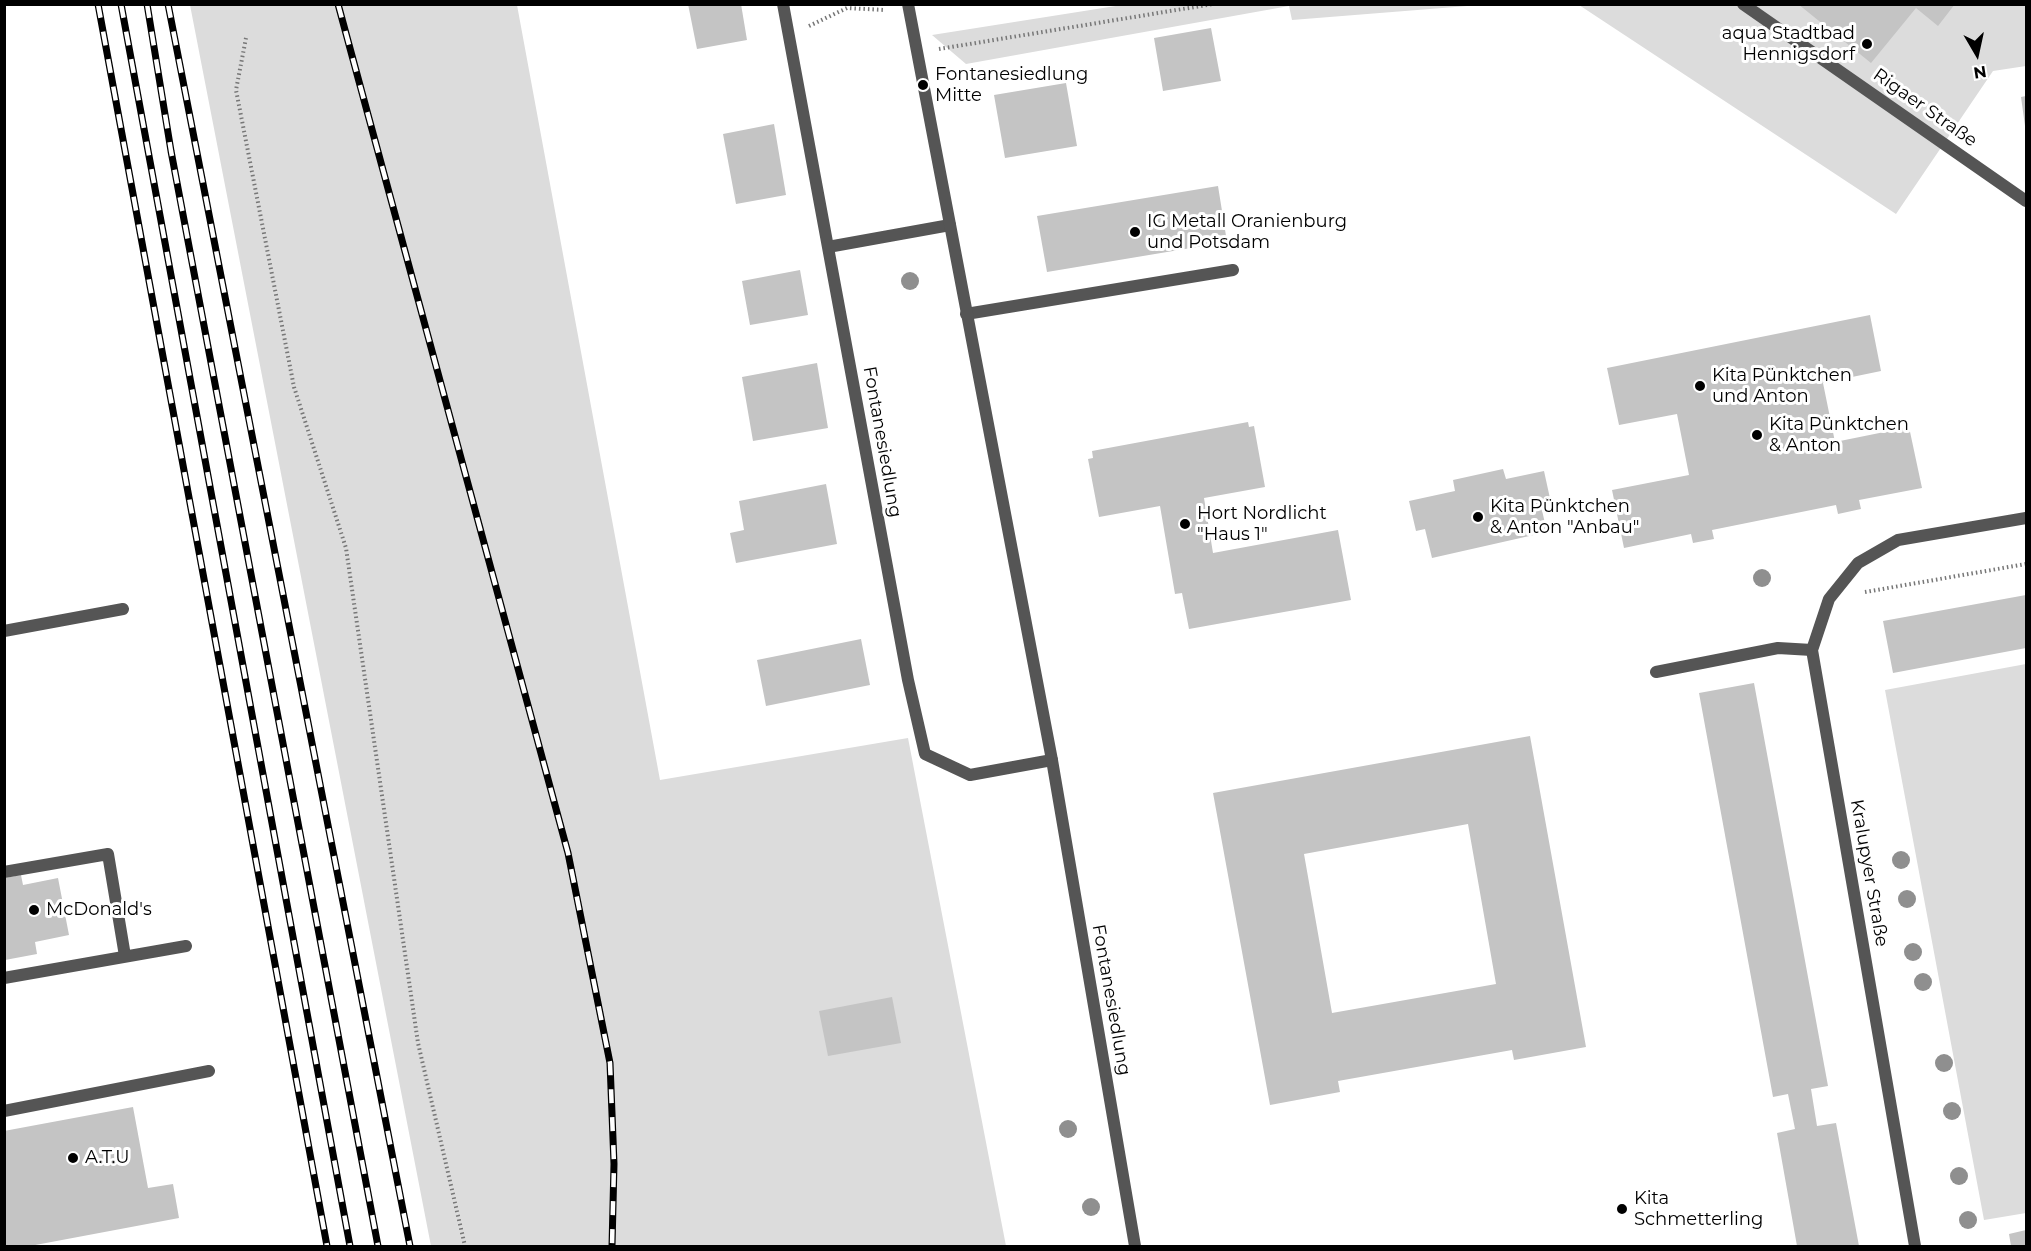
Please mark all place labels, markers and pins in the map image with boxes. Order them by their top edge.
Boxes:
place label: aqua Stadtbad Hennigsdorf [1722,23,1855,66]
marker: aqua Stadtbad Hennigsdorf [1860,37,1874,51]
place label: Fontanesiedlung Mitte [935,64,1088,106]
marker: Fontanesiedlung Mitte [916,78,930,92]
place label: IG Metall Oranienburg und Potsdam [1147,211,1347,254]
marker: IG Metall Oranienburg und Potsdam [1128,225,1142,239]
place label: Kita Pünktchen und Anton [1712,365,1852,407]
marker: Kita Pünktchen und Anton [1693,379,1707,393]
place label: Kita Pünktchen & Anton [1769,414,1909,456]
marker: Kita Pünktchen & Anton [1750,428,1764,442]
place label: Kita Pünktchen & Anton "Anbau" [1490,496,1640,538]
place label: Hort Nordlicht "Haus 1" [1197,503,1327,546]
marker: Kita Pünktchen & Anton "Anbau" [1471,510,1485,524]
marker: Hort Nordlicht "Haus 1" [1178,517,1192,531]
place label: McDonald's [46,899,152,921]
marker: McDonald's [27,903,41,917]
place label: A.T.U [85,1147,129,1169]
marker: A.T.U [66,1151,80,1165]
place label: Kita Schmetterling [1634,1188,1763,1230]
marker: Kita Schmetterling [1615,1202,1629,1216]

